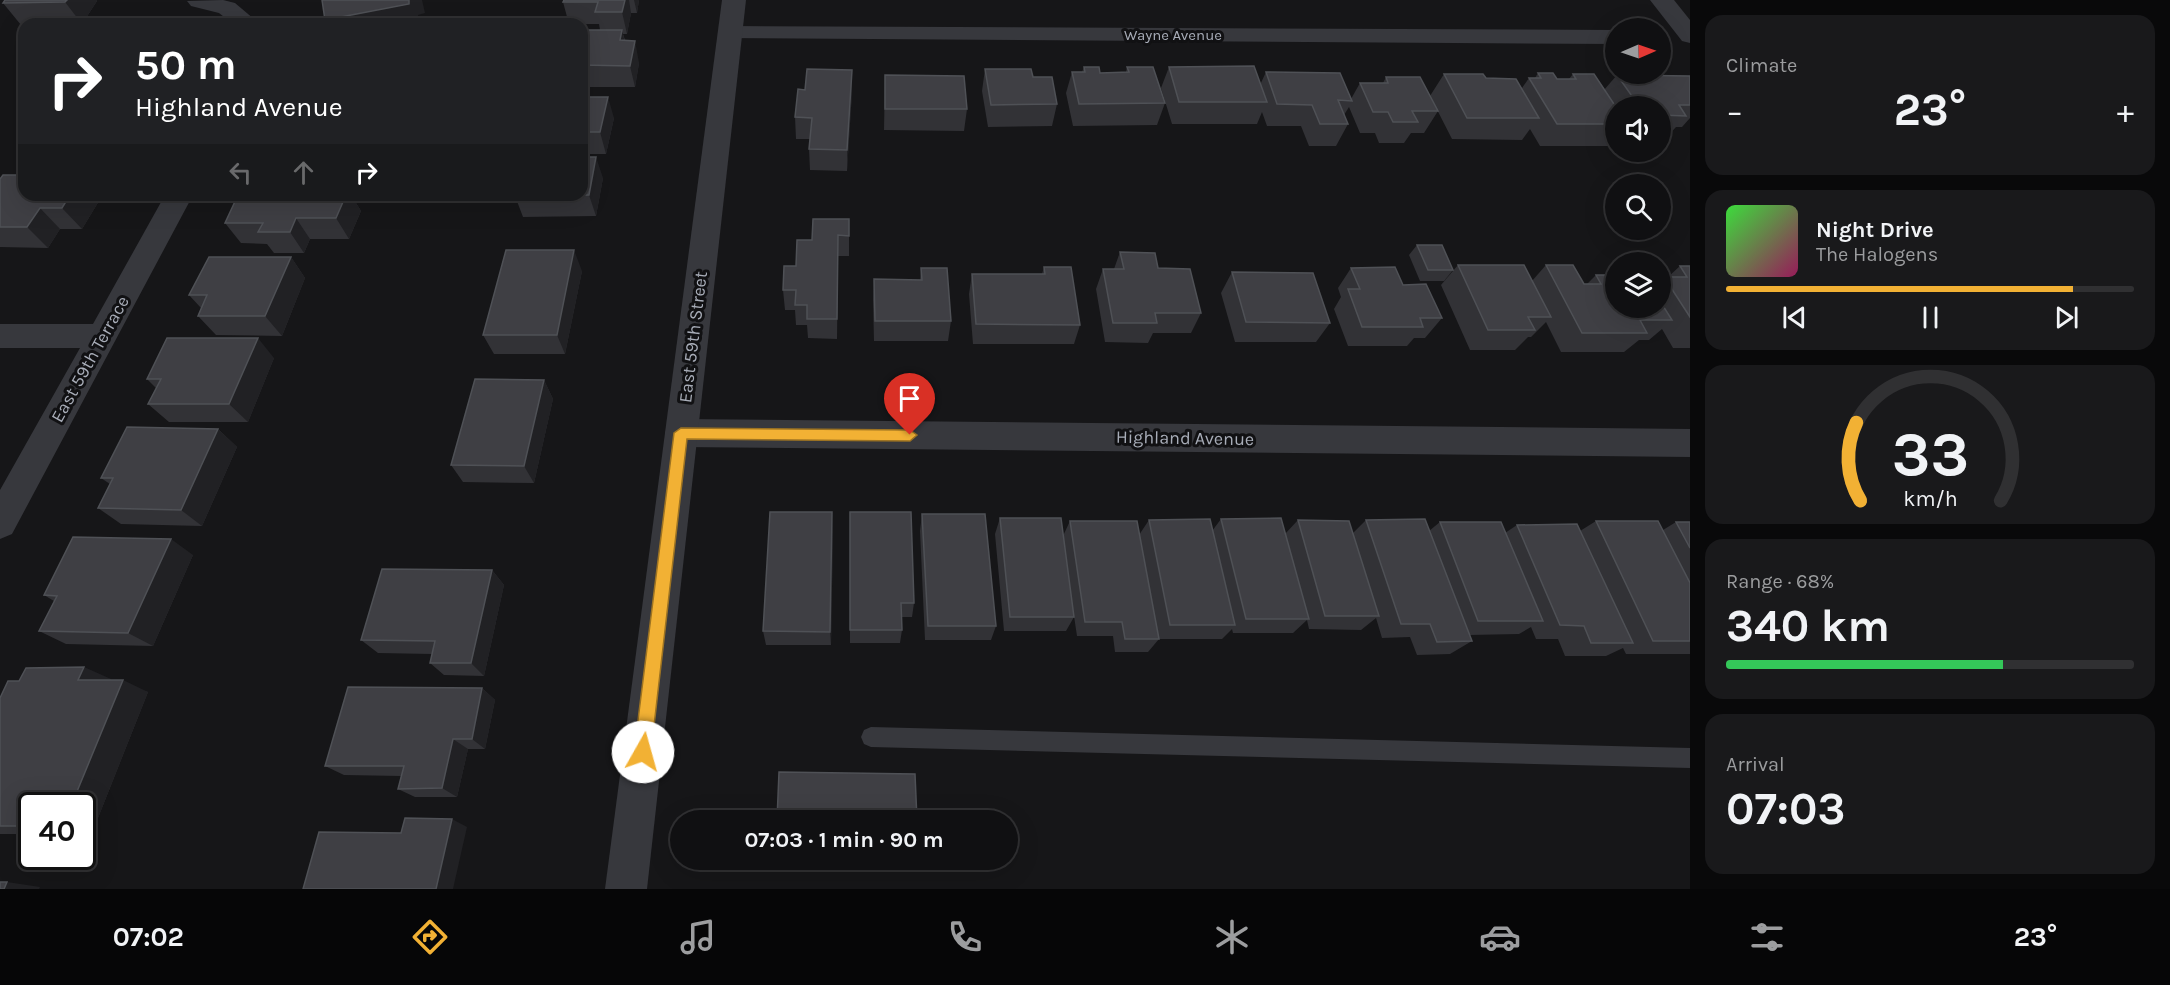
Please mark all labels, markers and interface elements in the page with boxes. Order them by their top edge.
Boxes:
north arrow [1605,18,1671,84]
map controls [1605,18,1671,318]
street label: Wayne Avenue [1124,26,1222,44]
text: 50 m [135,40,237,90]
icon: right [36,42,114,120]
text: Climate [1726,54,1797,77]
text: 23° [1894,84,1966,136]
text: Highland Avenue [135,91,343,123]
text: − [1726,92,1743,130]
text: + [2117,92,2134,130]
button: sound [1605,96,1671,162]
icon: left [224,156,257,189]
icon: ahead [287,156,320,189]
icon: right [350,156,383,189]
button: search [1605,174,1671,240]
text: Night Drive [1816,217,1934,243]
text: The Halogens [1816,243,1938,266]
button: layers [1605,252,1671,318]
street label: East 59th Street [674,270,712,404]
street label: East 59th Terrace [46,292,134,426]
icon: previous [1778,301,1811,334]
icon: pause [1914,301,1947,334]
icon: next [2050,301,2083,334]
pin [884,373,935,435]
icon: arrive [893,382,926,415]
text: 33 [1891,419,1969,492]
street label: Highland Avenue [1116,426,1254,450]
text: km/h [1903,487,1957,512]
text: Range · 68% [1726,570,1834,593]
text: 340 km [1726,600,1890,652]
position arrow [611,720,675,784]
text: Arrival [1726,753,1785,776]
text: 07:03 [1726,783,1845,835]
speed limit sign: 40 [18,792,96,870]
text: 07:03 · 1 min · 90 m [744,827,944,853]
icon: directions [409,916,451,958]
icon: music [677,916,719,958]
icon: phone [944,916,986,958]
icon: climate [1211,916,1253,958]
icon: car [1479,916,1521,958]
icon: filters [1746,916,1788,958]
text: 07:02 [113,921,184,953]
text: 23° [2014,921,2057,953]

